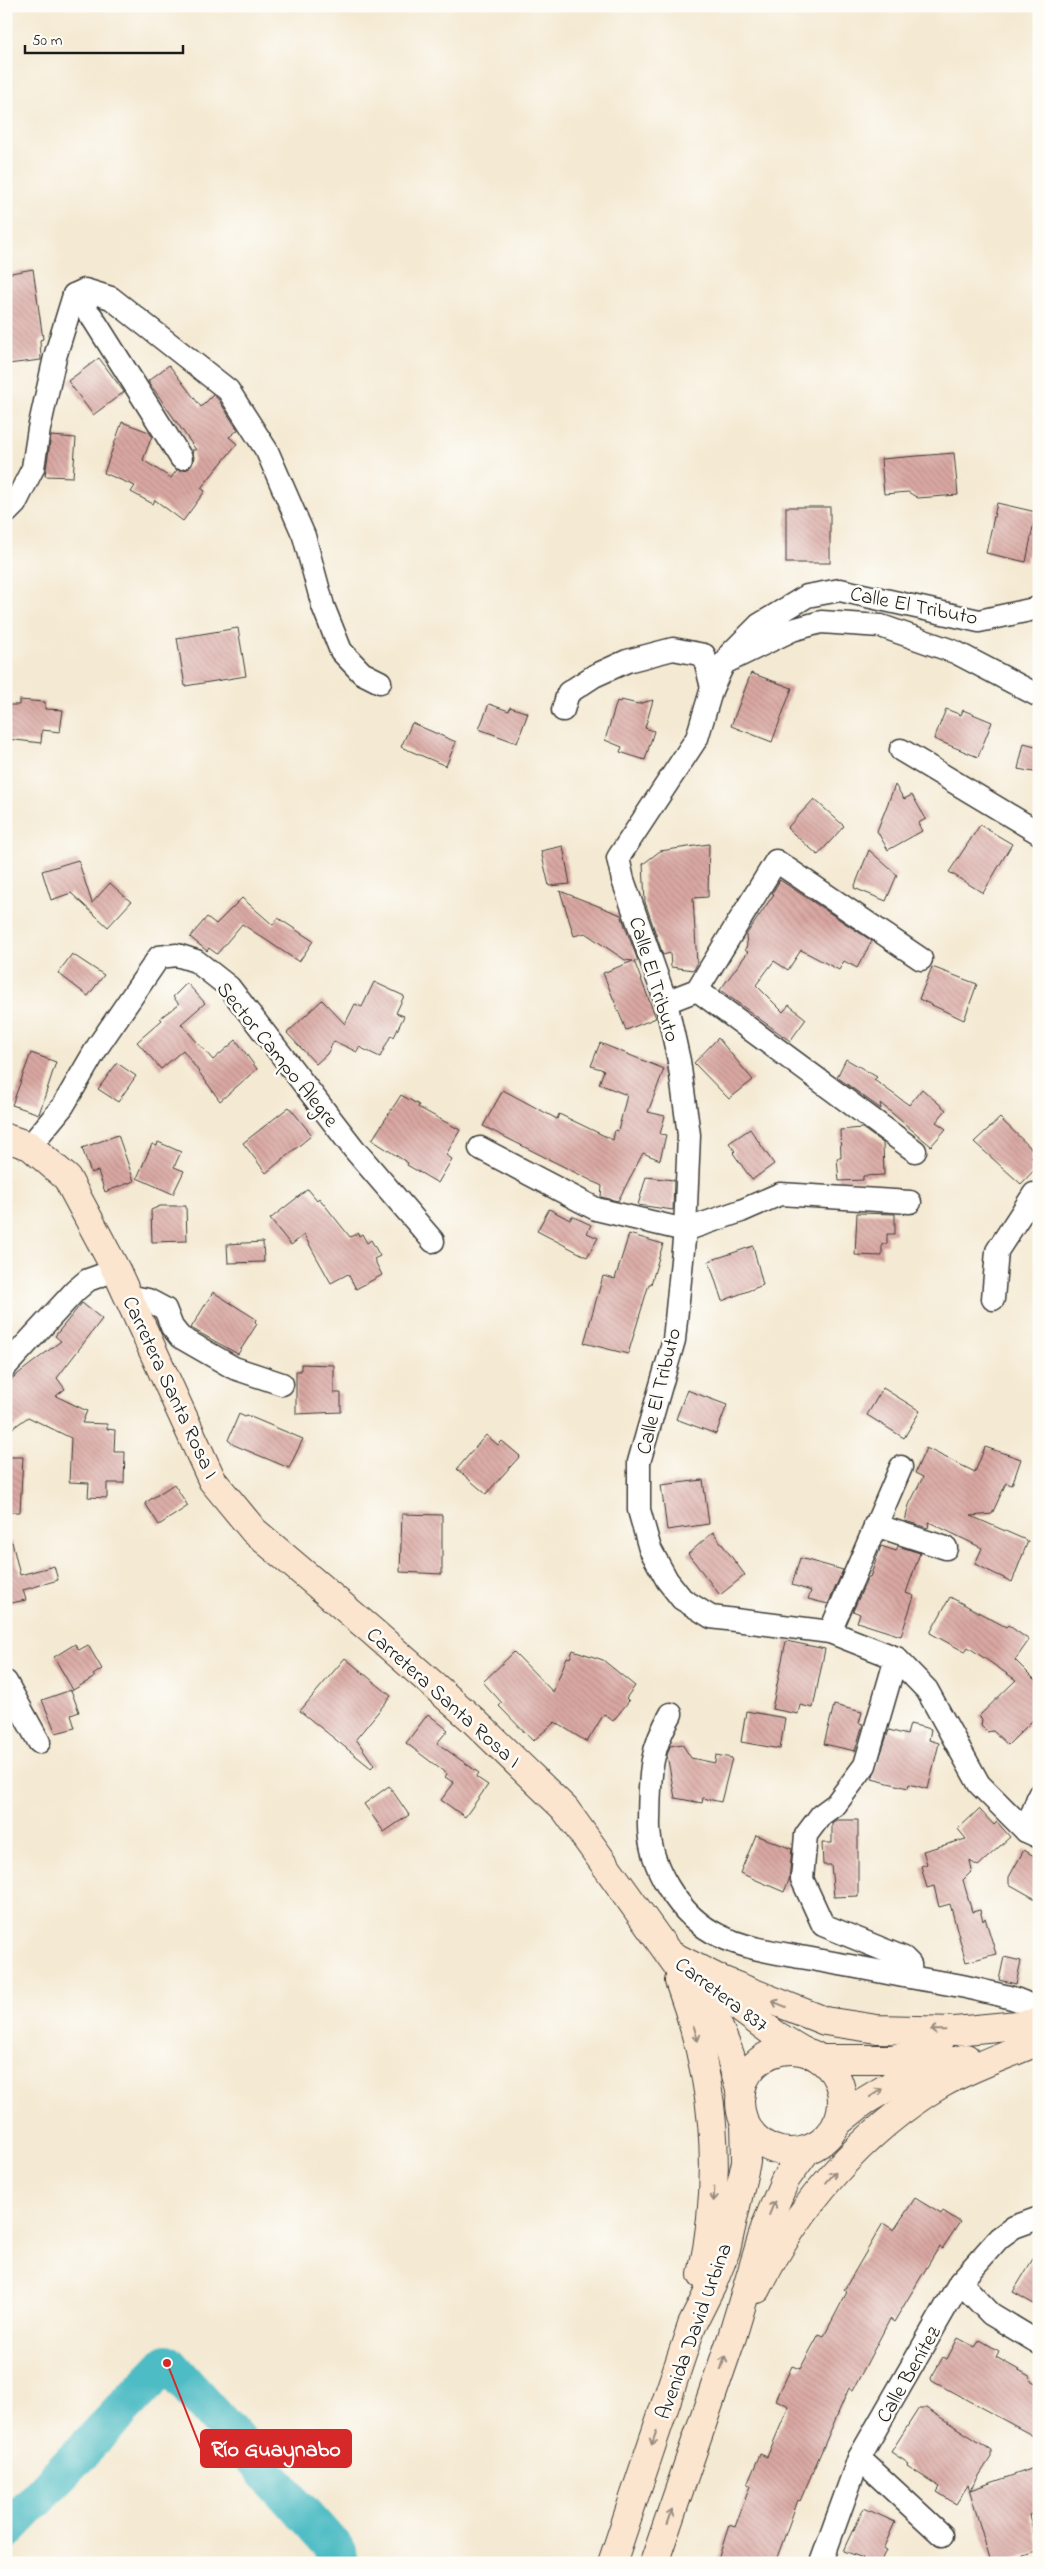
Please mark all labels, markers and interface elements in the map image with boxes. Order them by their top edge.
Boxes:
scale bar [25,22,182,54]
text: 50 m [32,30,63,52]
street label: Calle El Tributo [847,580,980,634]
street label: Calle El Tributo [620,913,686,1046]
street label: Sector Campo Alegre [207,976,345,1136]
street label: Carretera Santa Rosa I [114,1292,225,1484]
street label: Calle El Tributo [630,1325,690,1458]
street label: Carretera Santa Rosa I [359,1621,526,1776]
street label: Carretera 837 [668,1950,774,2041]
one-way arrow [772,1999,787,2009]
one-way arrow [691,2025,701,2041]
one-way arrow [930,2025,946,2035]
one-way arrow [869,2088,883,2099]
one-way arrow [826,2170,837,2183]
one-way arrow [709,2186,718,2202]
one-way arrow [769,2201,778,2216]
street label: Avenida David Urbina [649,2239,741,2424]
street label: Calle Benítez [870,2321,950,2429]
one-way arrow [719,2356,728,2371]
callout: Río Guaynabo [201,2430,351,2467]
one-way arrow [649,2430,658,2445]
text: Río Guaynabo [211,2435,341,2468]
one-way arrow [666,2509,675,2525]

